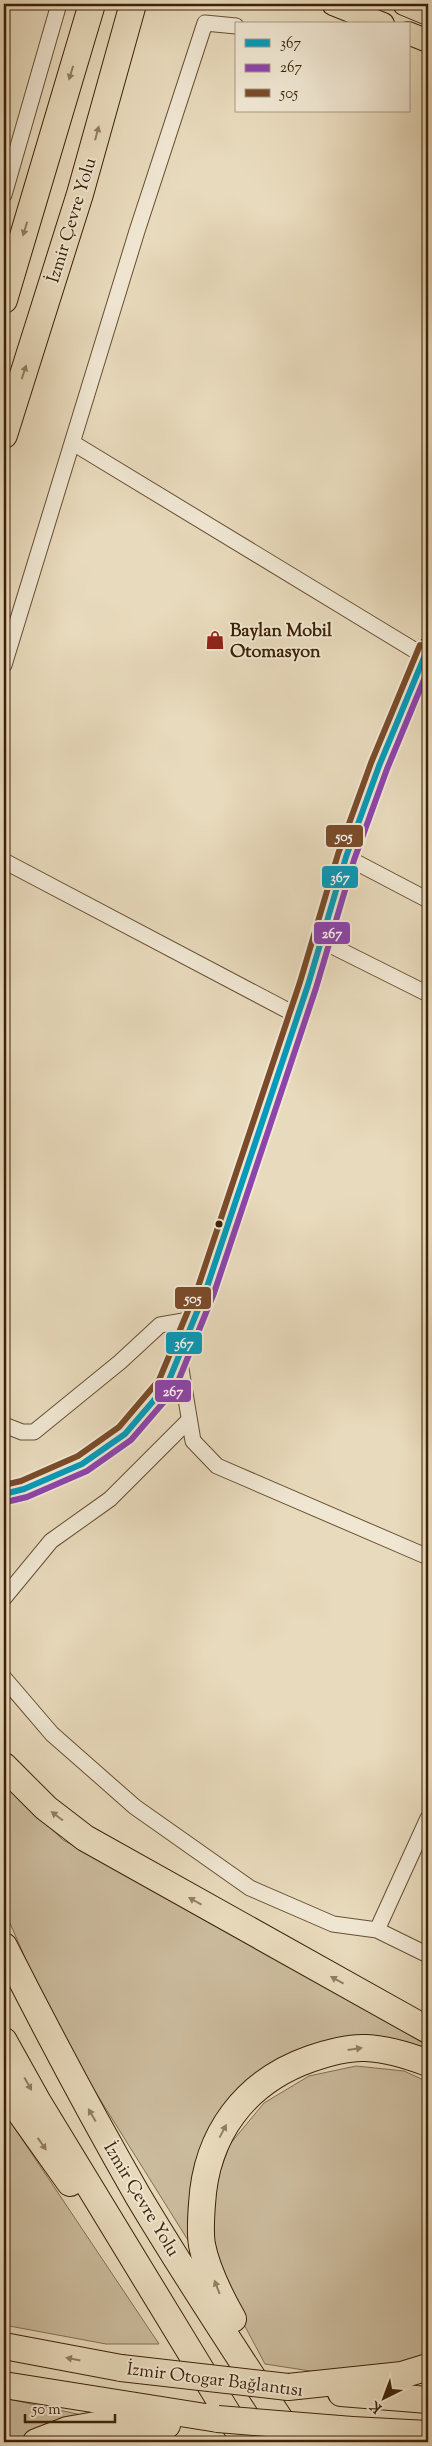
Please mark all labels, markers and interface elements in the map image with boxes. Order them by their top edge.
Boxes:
legend [235,22,410,112]
text: 367 [280,34,301,55]
text: 267 [280,58,302,79]
one-way arrow [67,66,75,81]
text: 505 [279,84,298,105]
one-way arrow [93,125,101,141]
street label: İzmir Çevre Yolu [42,155,104,286]
one-way arrow [20,222,28,237]
one-way arrow [20,364,28,379]
place label: Baylan Mobil Otomasyon [230,619,333,666]
shop icon: Baylan Mobil Otomasyon [204,629,226,651]
line badge: 505 [325,824,364,848]
text: 505 [335,828,353,848]
line badge: 367 [321,865,359,889]
text: 367 [330,869,351,889]
line badge: 267 [313,921,351,945]
text: 267 [322,925,343,945]
unlabelled marker [214,1219,224,1229]
line badge: 505 [174,1286,212,1310]
text: 505 [184,1290,202,1310]
line badge: 367 [165,1331,203,1355]
text: 367 [174,1335,195,1355]
line badge: 267 [154,1379,192,1403]
text: 267 [163,1383,184,1403]
one-way arrow [50,1811,64,1821]
one-way arrow [188,1897,202,1905]
one-way arrow [330,1976,344,1984]
one-way arrow [347,2045,363,2053]
one-way arrow [23,2077,32,2090]
one-way arrow [88,2108,97,2122]
one-way arrow [218,2124,227,2138]
one-way arrow [37,2138,47,2151]
street label: İzmir Çevre Yolu [96,2138,185,2262]
one-way arrow [213,2279,221,2294]
one-way arrow [64,2354,80,2362]
street label: İzmir Otogar Bağlantısı [125,2357,304,2405]
north arrow [360,2374,410,2424]
scale bar [25,2391,115,2423]
text: K [366,2395,387,2417]
text: 50 m [31,2400,61,2421]

